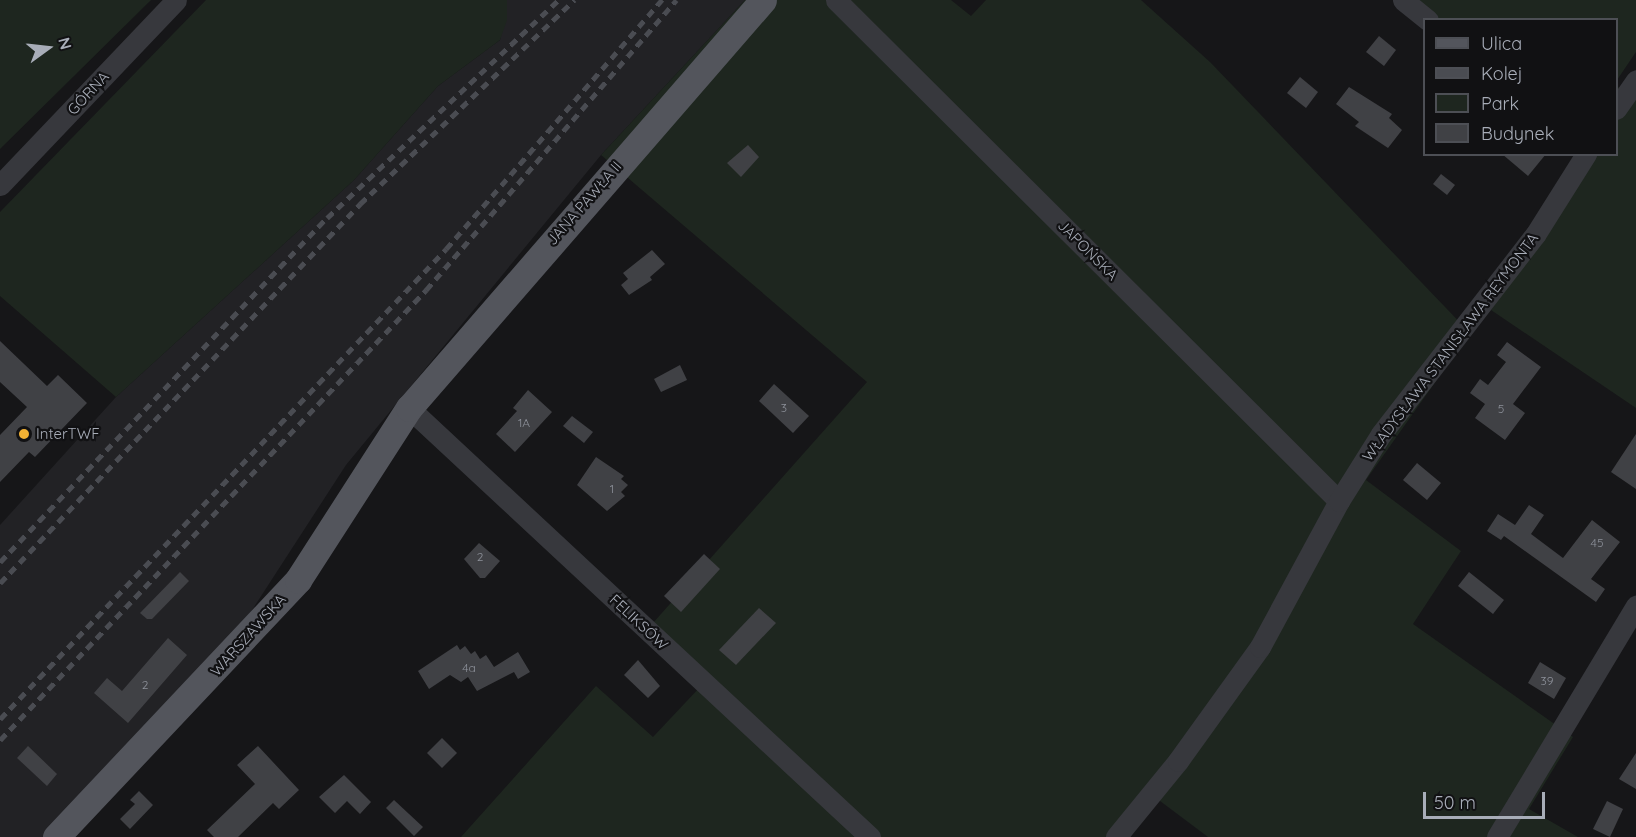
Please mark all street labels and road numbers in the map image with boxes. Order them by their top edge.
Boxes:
street label: GÓRNA [63,68,113,118]
street label: JANA PAWŁA II [543,157,625,249]
street label: JAPOŃSKA [1054,216,1122,284]
street label: WŁADYSŁAWA STANISŁAWA REYMONTA [1358,229,1542,465]
street label: WARSZAWSKA [207,590,289,680]
street label: FELIKSÓW [606,590,672,654]

